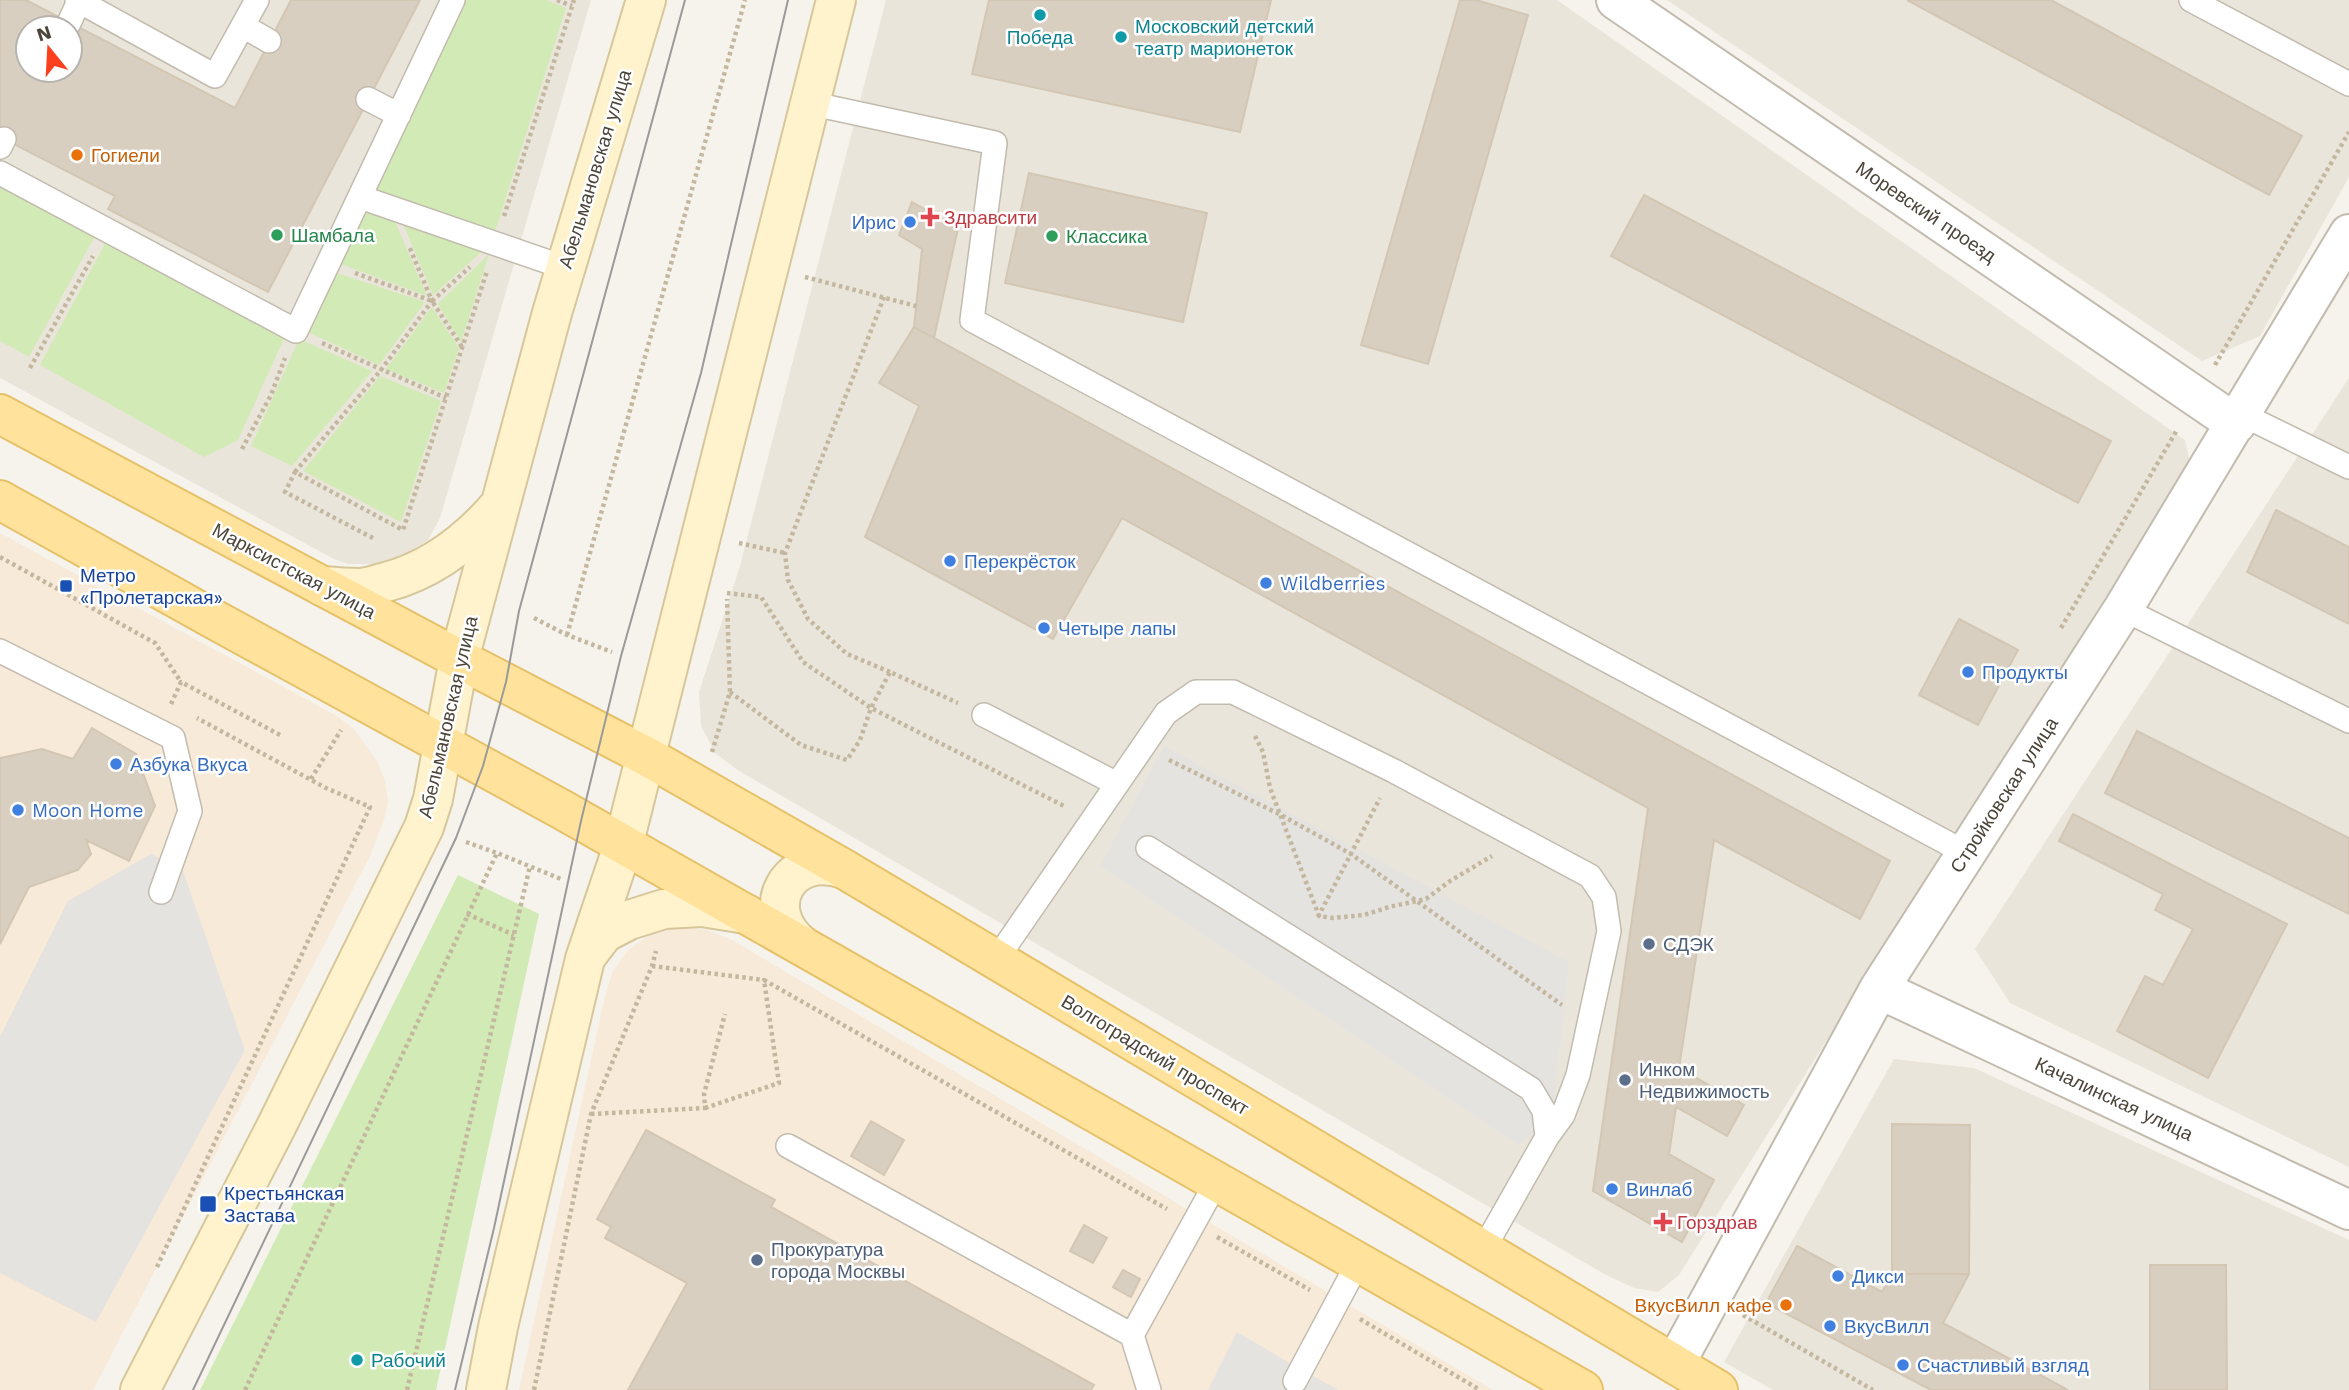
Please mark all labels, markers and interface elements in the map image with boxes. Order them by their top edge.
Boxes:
marker: Победа [1032,7,1048,23]
north arrow [14,14,84,84]
place label: Московский детский театр марионеток [1135,15,1314,60]
text: N [34,20,54,46]
place label: Победа [1007,26,1074,49]
marker: Московский детский театр марионеток [1113,29,1129,45]
street label: Абельмановская улица [554,66,636,271]
place label: Гогиели [91,144,160,167]
marker: Гогиели [69,147,85,163]
street label: Моревский проезд [1852,157,2000,267]
place label: Здравсити [944,206,1037,229]
marker: Здравсити [922,209,938,225]
place label: Ирис [852,211,896,234]
marker: Ирис [902,214,918,230]
place label: Шамбала [291,224,375,247]
place label: Классика [1066,225,1148,248]
marker: Шамбала [269,227,285,243]
marker: Классика [1044,228,1060,244]
street label: Марксистская улица [208,518,380,624]
place label: Перекрёсток [964,550,1076,573]
marker: Перекрёсток [942,553,958,569]
place label: Метро «Пролетарская» [80,564,223,609]
place label: Wildberries [1280,572,1385,595]
marker: Wildberries [1258,575,1274,591]
marker: Метро «Пролетарская» [58,578,74,594]
street label: Абельмановская улица [414,613,483,820]
place label: Четыре лапы [1058,617,1176,640]
marker: Четыре лапы [1036,620,1052,636]
place label: Продукты [1982,661,2068,684]
marker: Продукты [1960,664,1976,680]
street label: Стройковская улица [1945,713,2063,877]
place label: Азбука Вкуса [130,753,248,776]
marker: Азбука Вкуса [108,756,124,772]
place label: Moon Home [32,799,143,822]
marker: Moon Home [10,802,26,818]
place label: СДЭК [1663,933,1714,956]
marker: СДЭК [1641,936,1657,952]
street label: Волгоградский проспект [1057,990,1253,1120]
street label: Качалинская улица [2031,1052,2197,1146]
place label: Инком Недвижимость [1639,1058,1770,1103]
marker: Инком Недвижимость [1617,1072,1633,1088]
place label: Винлаб [1626,1178,1692,1201]
marker: Винлаб [1604,1181,1620,1197]
place label: Крестьянская Застава [224,1182,344,1227]
marker: Крестьянская Застава [198,1194,218,1214]
place label: Горздрав [1677,1211,1758,1234]
marker: Горздрав [1655,1214,1671,1230]
place label: Прокуратура города Москвы [771,1238,905,1283]
marker: Прокуратура города Москвы [749,1252,765,1268]
place label: Дикси [1852,1265,1904,1288]
marker: Дикси [1830,1268,1846,1284]
place label: ВкусВилл кафе [1635,1294,1772,1317]
marker: ВкусВилл кафе [1778,1297,1794,1313]
place label: ВкусВилл [1844,1315,1929,1338]
marker: ВкусВилл [1822,1318,1838,1334]
place label: Рабочий [371,1349,446,1372]
marker: Рабочий [349,1352,365,1368]
place label: Счастливый взгляд [1917,1354,2089,1377]
marker: Счастливый взгляд [1895,1357,1911,1373]

